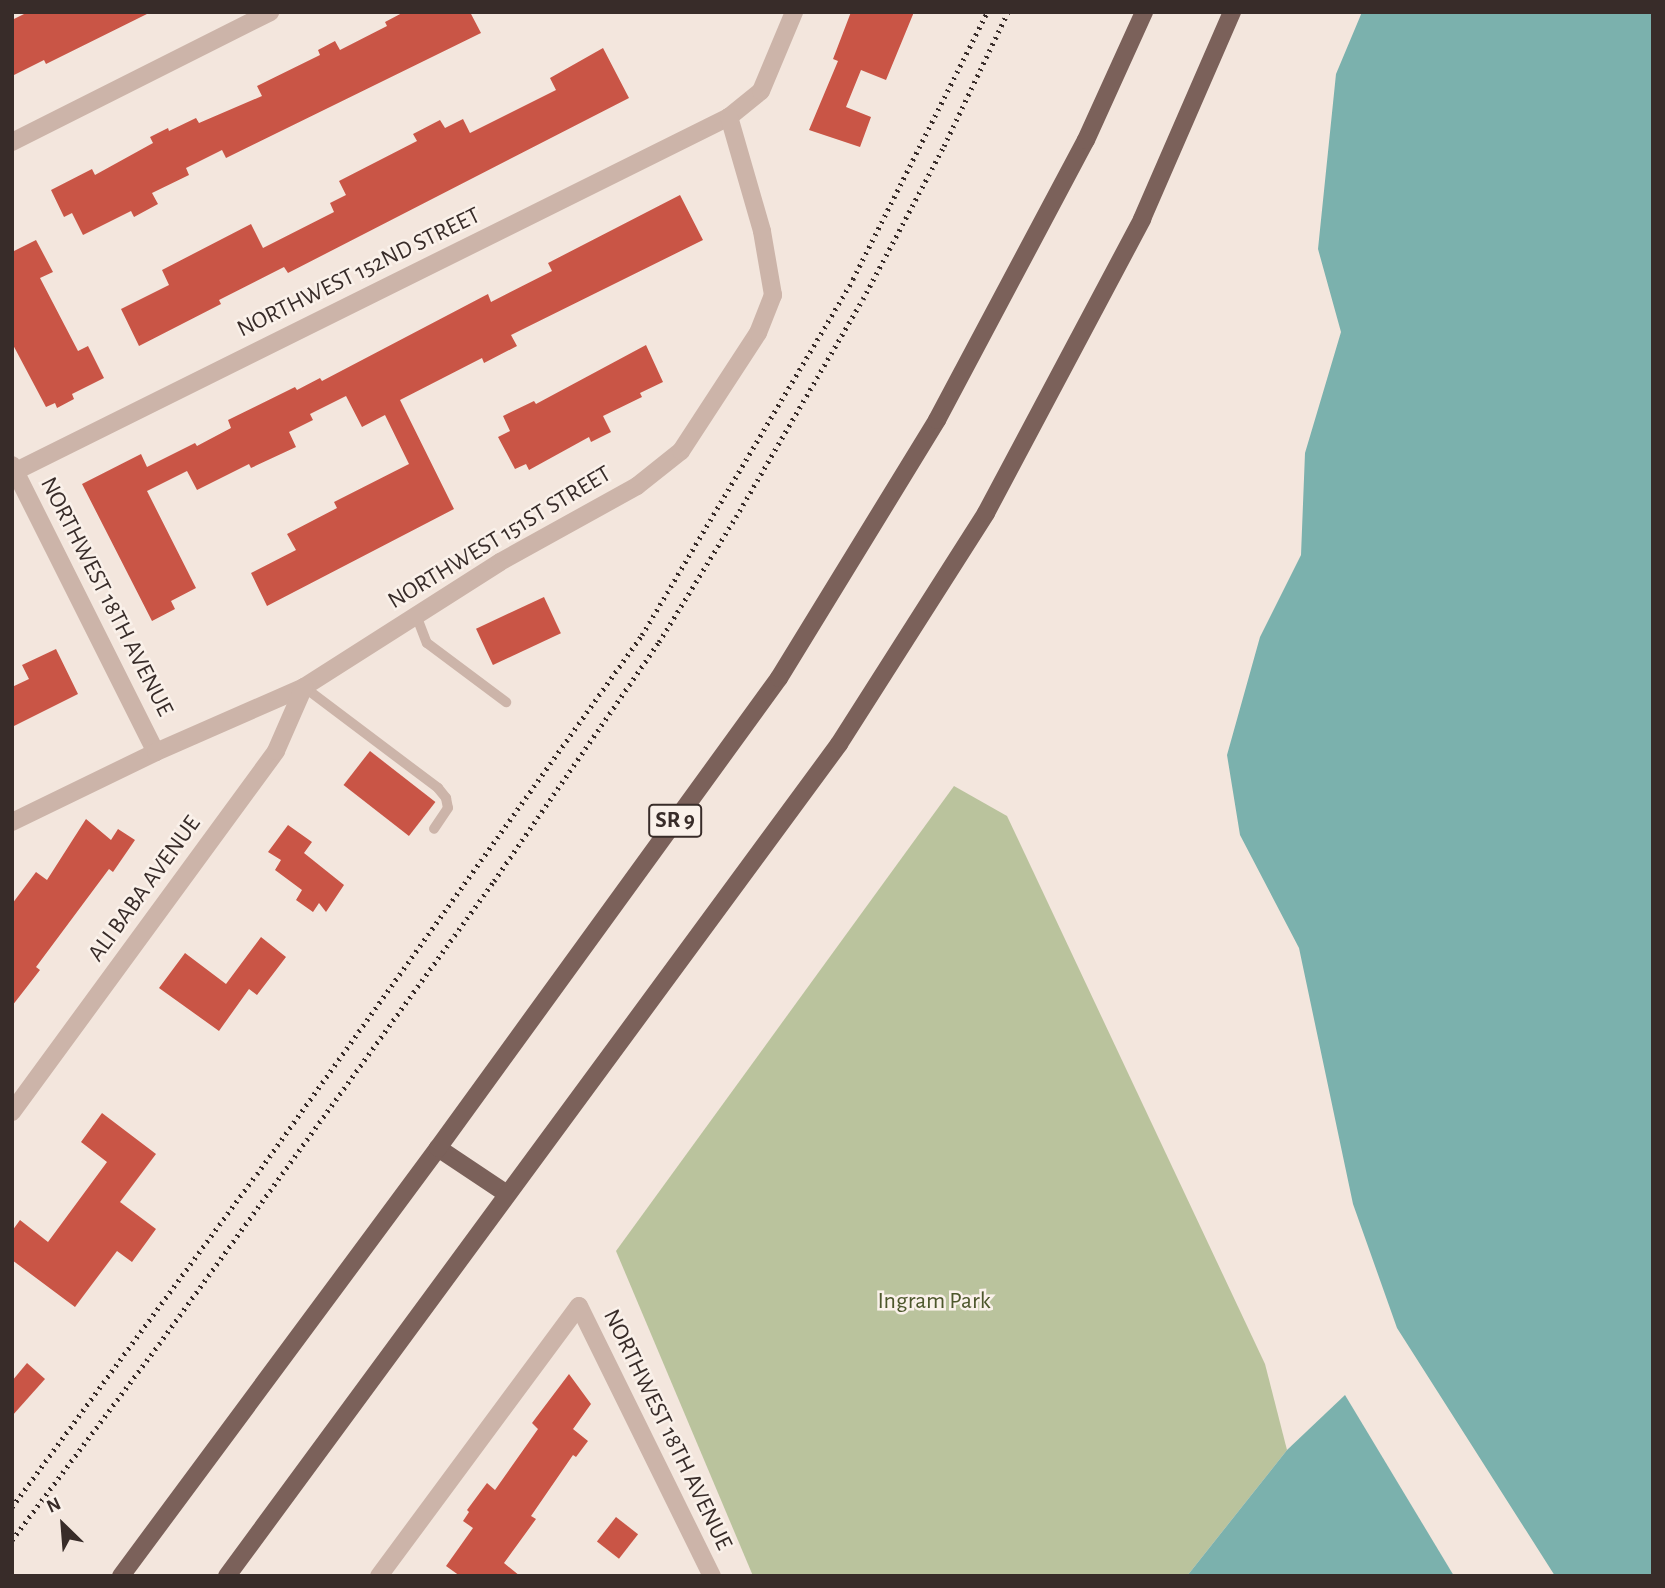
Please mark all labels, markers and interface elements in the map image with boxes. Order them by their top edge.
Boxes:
street label: NORTHWEST 152ND STREET [233,202,485,344]
street label: NORTHWEST 151ST STREET [383,460,617,616]
street label: NORTHWEST 18TH AVENUE [33,473,179,721]
road number: SR 9 [647,802,703,841]
street label: ALI BABA AVENUE [82,810,208,968]
park label: Ingram Park [877,1288,991,1316]
street label: NORTHWEST 18TH AVENUE [596,1305,738,1555]
north arrow [28,1490,98,1560]
text: N [44,1494,64,1517]

